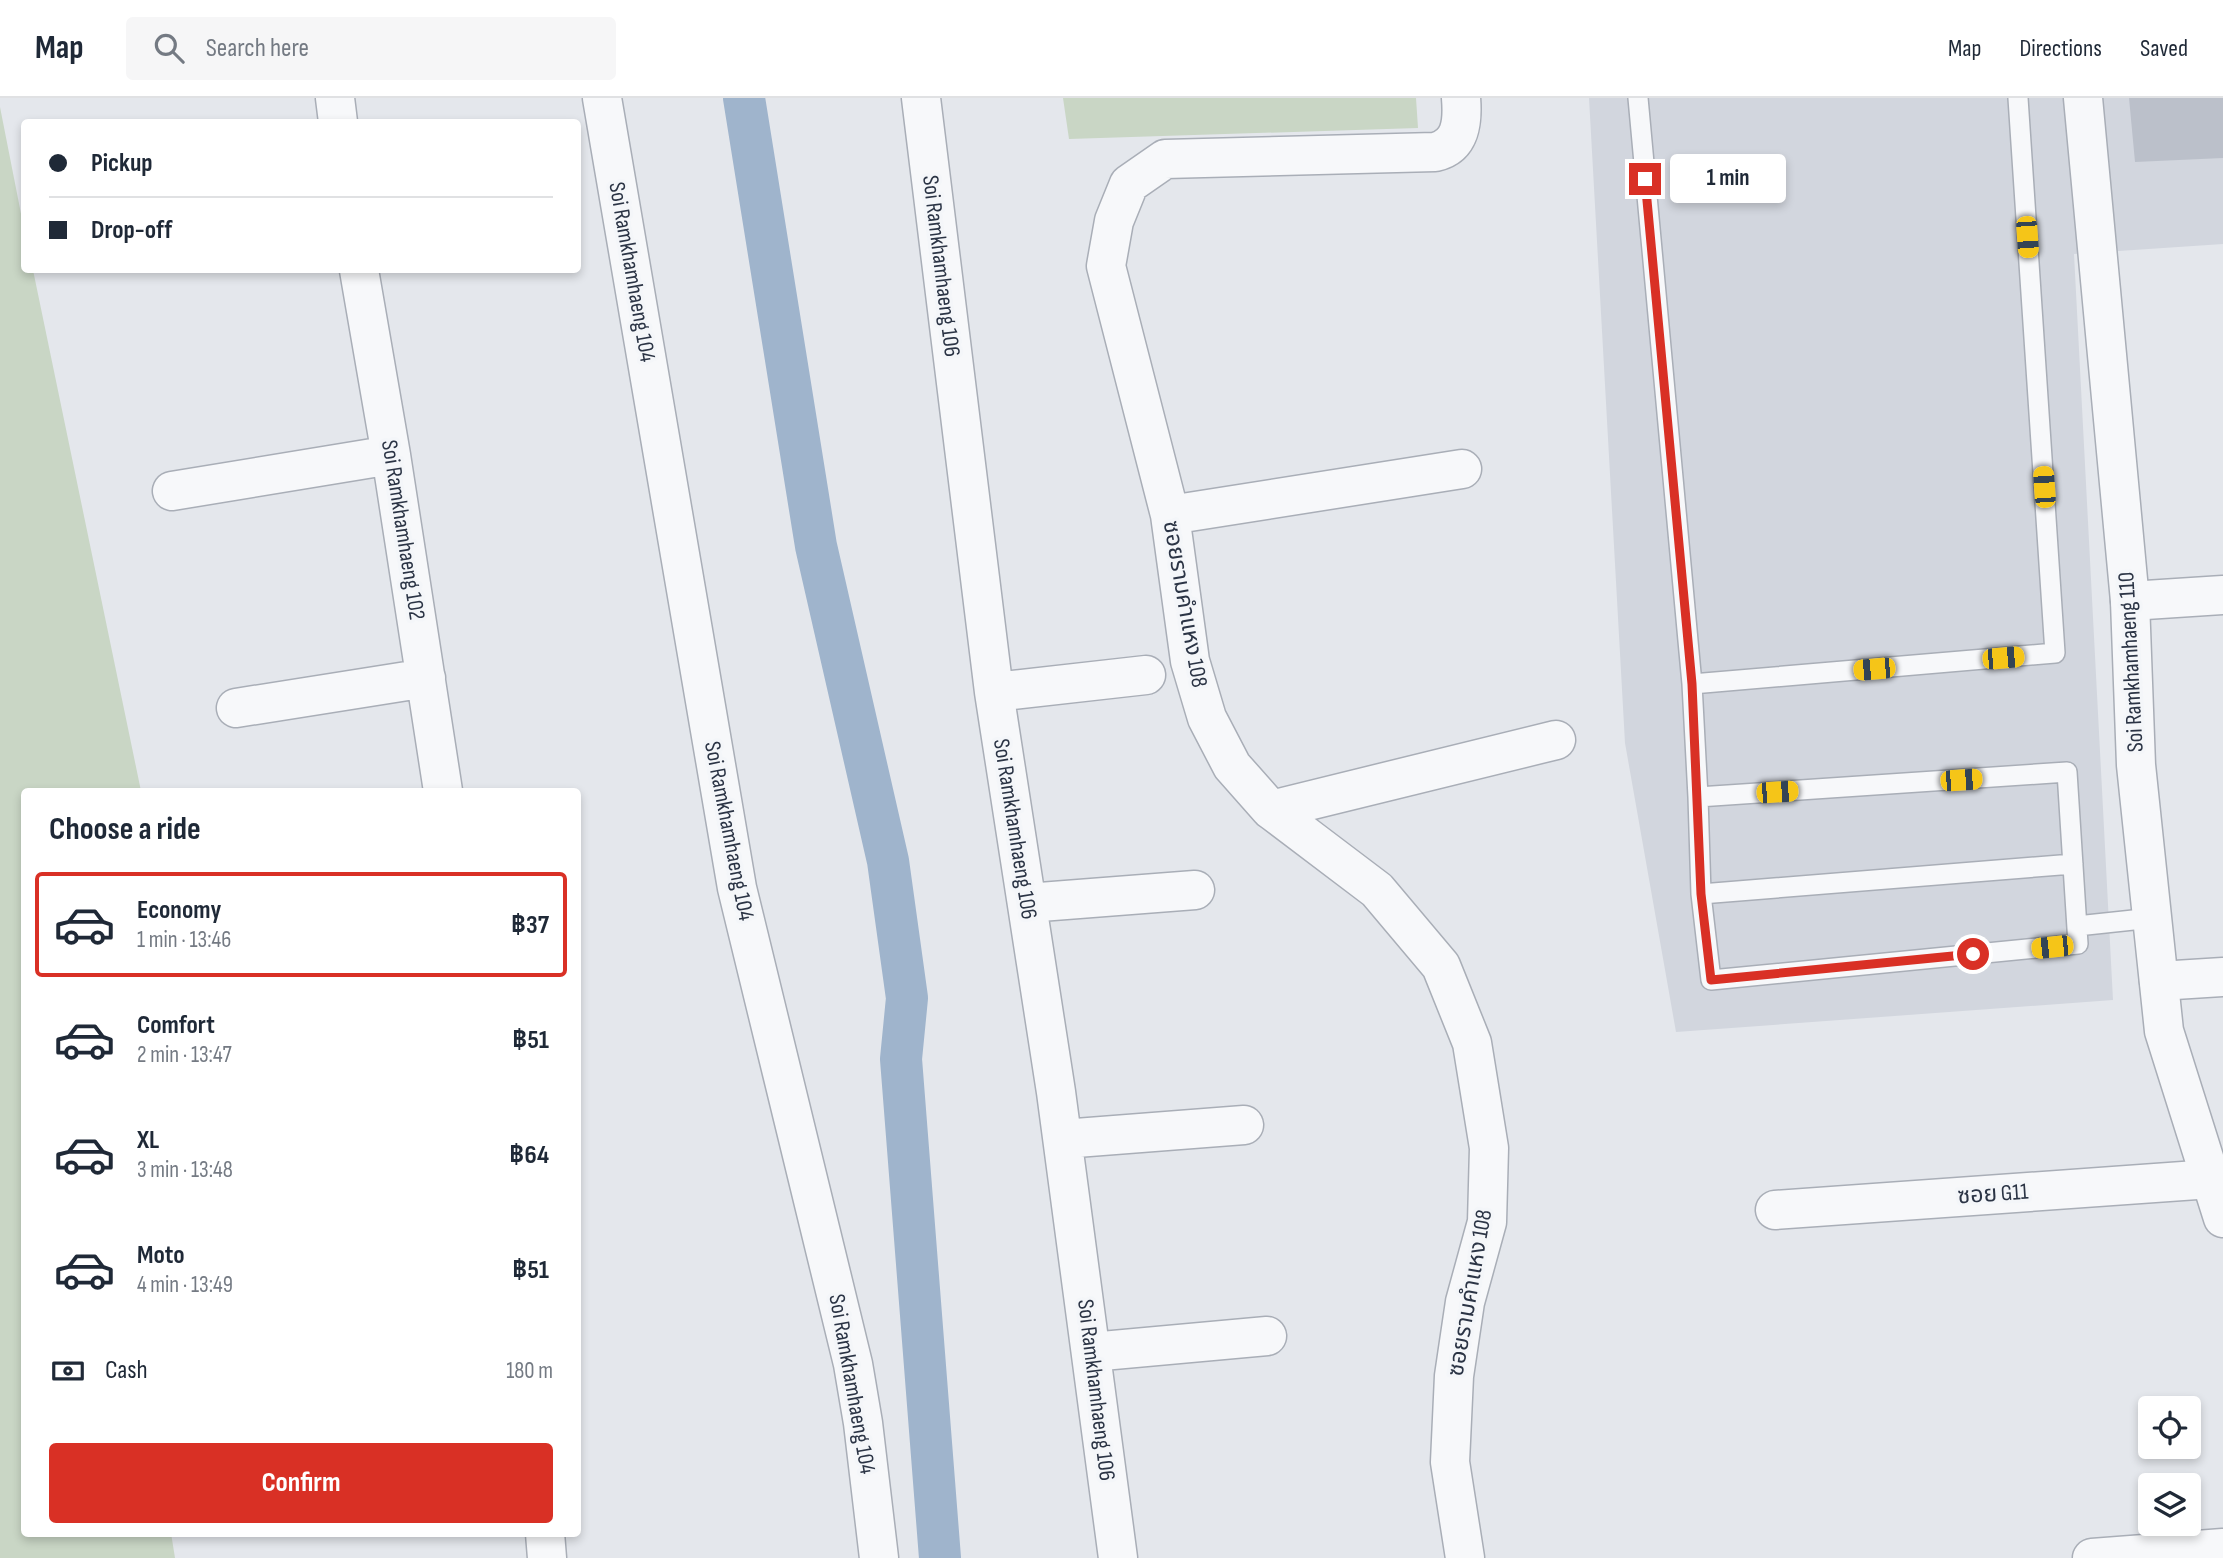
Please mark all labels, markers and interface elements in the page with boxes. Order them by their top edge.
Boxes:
search box [126,17,616,80]
text: Map [35,28,84,68]
icon: search [150,29,188,67]
text: Search here [206,33,309,64]
text: Map [1948,34,1981,63]
text: Directions [2019,34,2102,63]
text: Saved [2140,34,2188,63]
text: Pickup [91,148,153,179]
callout: 1 min [1670,154,1785,204]
route end [1629,163,1661,195]
text: 1 min [1707,164,1749,192]
street label: Soi Ramkhamhaeng 106 [916,174,966,358]
street label: Soi Ramkhamhaeng 104 [602,180,662,364]
text: Drop-off [91,215,172,246]
car [2016,215,2039,259]
street label: Soi Ramkhamhaeng 102 [375,438,431,622]
car [2033,465,2056,509]
street label: ซอยรามคำแหง 108 [1157,518,1213,690]
street label: Soi Ramkhamhaeng 110 [2112,571,2150,753]
car [1982,646,2025,670]
car [1853,657,1896,681]
street label: Soi Ramkhamhaeng 106 [987,737,1043,921]
street label: Soi Ramkhamhaeng 104 [698,739,760,923]
car [1940,768,1983,792]
car [1756,780,1799,804]
text: Choose a ride [49,810,201,849]
icon: car [53,893,116,956]
text: Economy [137,895,221,926]
text: ฿37 [511,910,549,941]
text: 1 min · 13:46 [137,926,231,954]
car [2031,934,2074,960]
route start [1957,938,1989,970]
icon: car [53,1008,116,1071]
text: Comfort [137,1010,215,1041]
text: ฿51 [512,1025,549,1056]
text: 2 min · 13:47 [137,1041,232,1069]
icon: car [53,1123,116,1186]
text: XL [137,1125,159,1156]
text: ฿64 [509,1140,549,1171]
text: 3 min · 13:48 [137,1156,233,1184]
street label: ซอย G11 [1957,1178,2029,1210]
street label: ซอยรามคำแหง 108 [1442,1207,1498,1379]
icon: car [53,1238,116,1301]
text: Moto [137,1240,185,1271]
text: ฿51 [512,1255,549,1286]
text: 4 min · 13:49 [137,1271,233,1299]
street label: Soi Ramkhamhaeng 104 [822,1292,882,1476]
street label: Soi Ramkhamhaeng 106 [1071,1298,1121,1482]
icon: cash [49,1352,87,1390]
text: Cash [105,1355,148,1386]
text: 180 m [506,1357,553,1385]
map controls [2138,1396,2201,1536]
button: locate [2138,1396,2201,1459]
button: Confirm [49,1443,553,1523]
button: layers [2138,1473,2201,1536]

